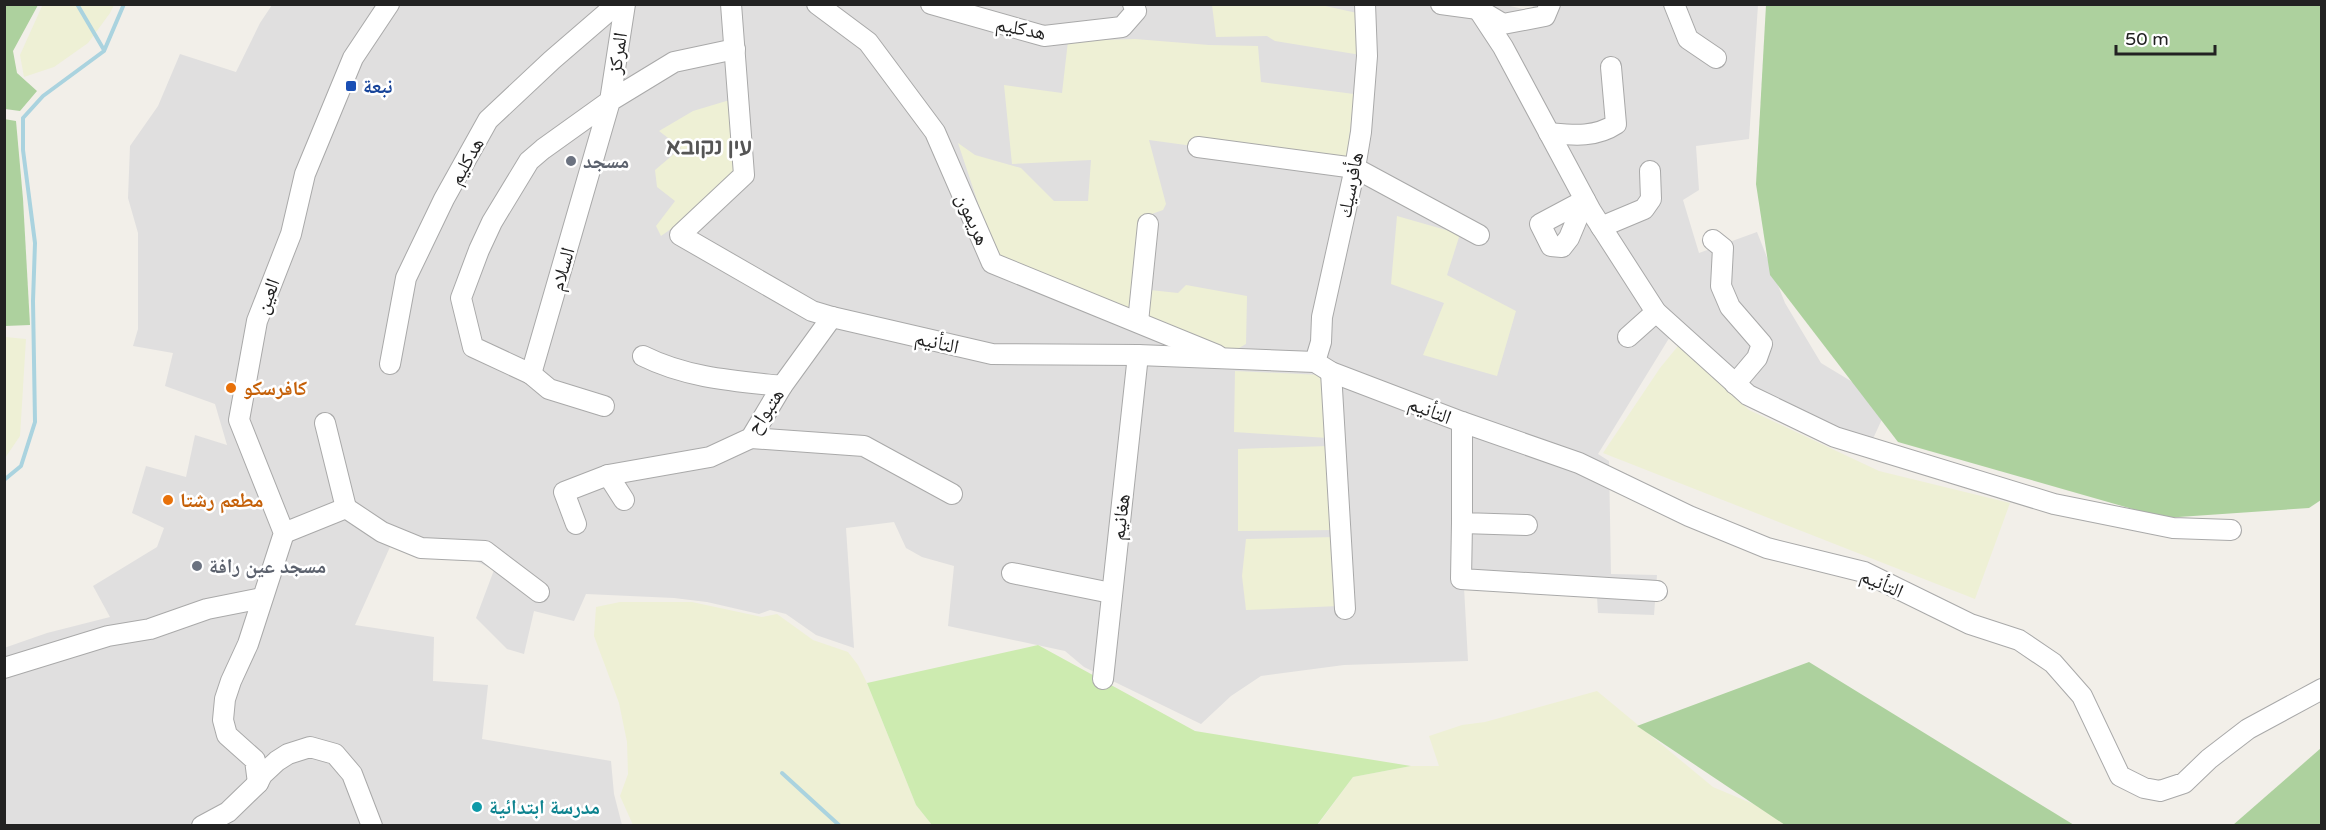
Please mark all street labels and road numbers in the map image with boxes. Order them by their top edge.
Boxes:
street label: هدكليم [993,12,1048,47]
street label: المركز [603,31,633,77]
street label: هدكليم [444,134,491,190]
street label: هأفرسيك [1332,150,1369,220]
street label: هريمون [950,190,994,249]
street label: السلام [545,245,582,294]
street label: العين [250,275,286,318]
street label: التأنيم [912,326,961,361]
street label: هتبواح [742,384,790,439]
street label: التأنيم [1404,391,1455,431]
street label: هغانيم [1106,492,1137,542]
street label: التأنيم [1856,563,1907,605]

